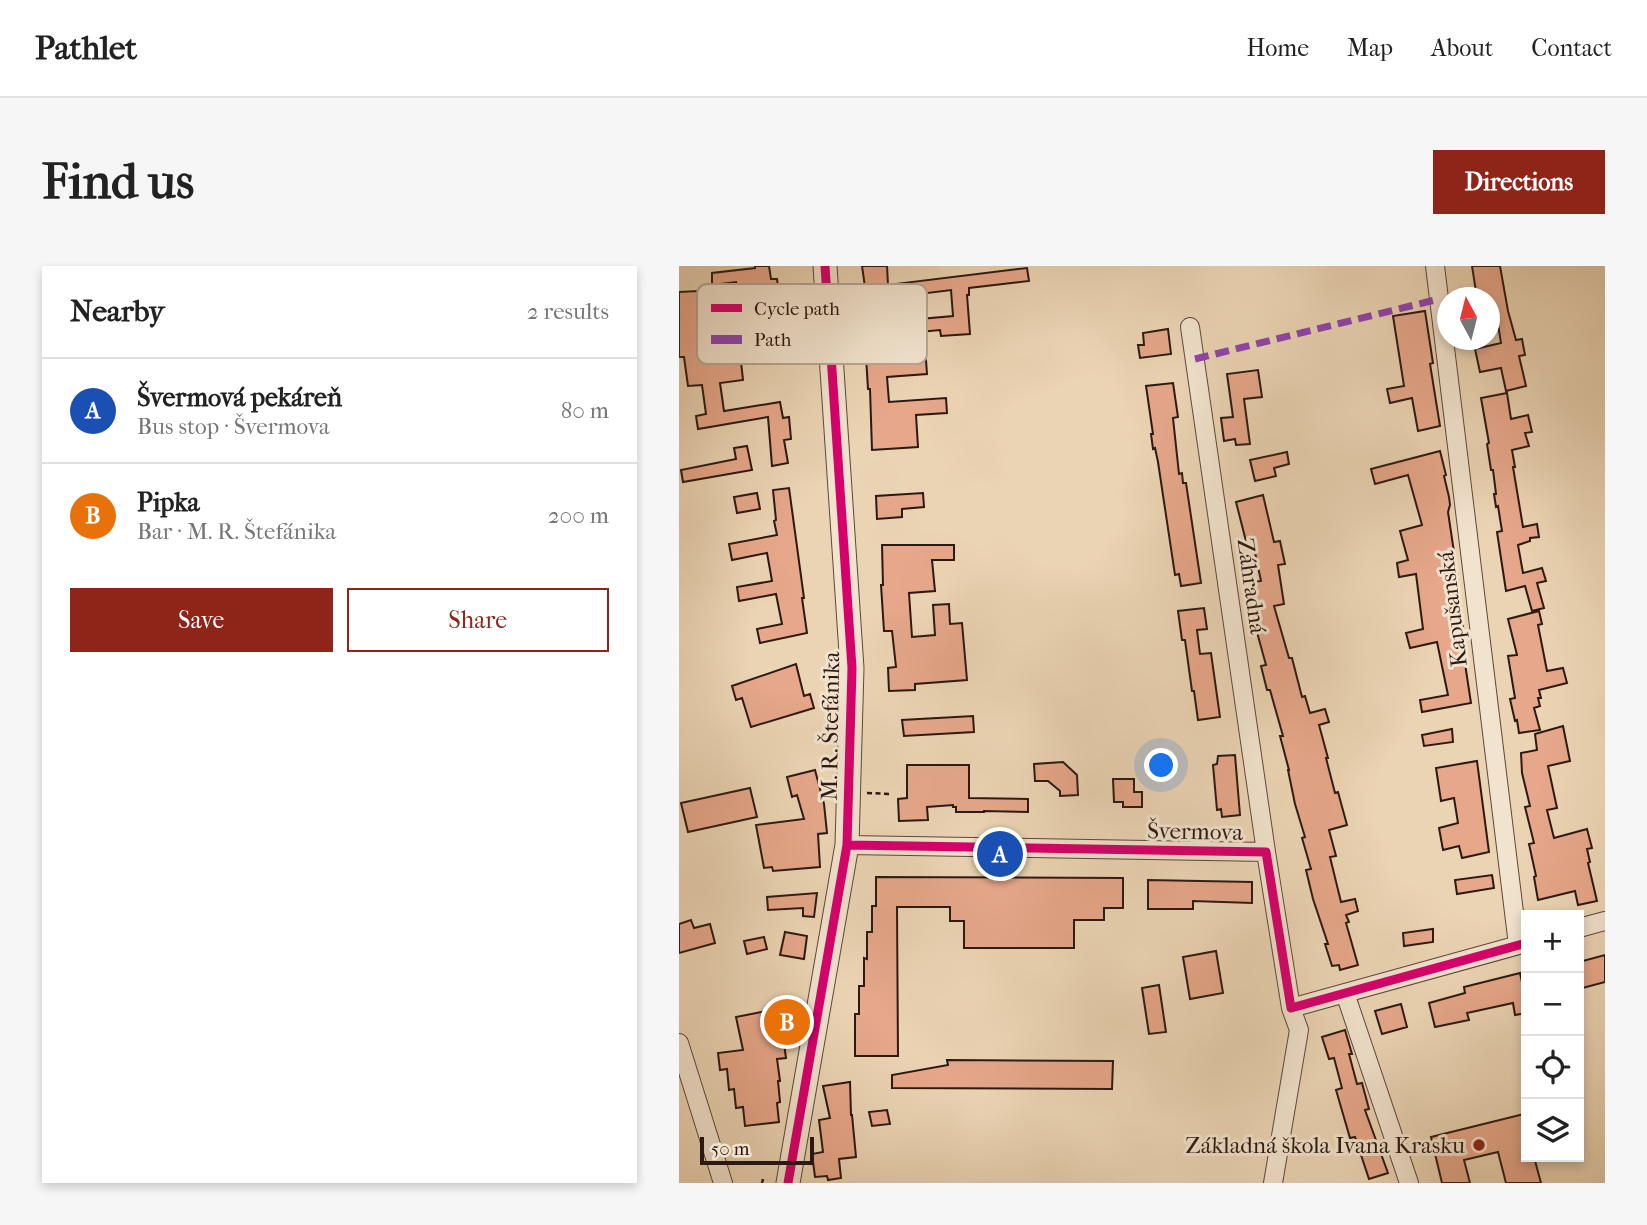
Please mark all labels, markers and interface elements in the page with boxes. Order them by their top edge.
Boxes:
text: Pathlet [35,29,137,68]
text: Home [1247,34,1309,62]
text: Map [1347,34,1393,62]
text: About [1431,34,1493,62]
text: Contact [1531,34,1612,62]
button: Directions [1433,150,1605,214]
text: Find us [42,153,194,211]
legend [697,284,927,364]
north arrow [1437,287,1500,350]
text: Nearby [70,294,165,329]
text: 2 results [527,298,609,325]
text: Cycle path [754,298,840,320]
text: Path [754,329,792,351]
text: Švermová pekáreň [137,382,342,413]
text: A [86,397,100,424]
text: 80 m [561,397,609,424]
text: Bus stop · Švermova [137,413,330,440]
text: Pipka [137,487,200,518]
text: B [86,502,100,529]
text: 200 m [548,502,609,529]
text: Bar · M. R. Štefánika [137,518,336,545]
street label: Záhradná [1231,537,1272,636]
street label: Kapušanská [1432,549,1473,668]
button: Save [70,588,333,652]
button: Share [347,588,609,652]
street label: M. R. Štefánika [816,651,845,801]
your location [1144,748,1178,782]
street label: Švermova [1147,817,1244,846]
pin: A [977,828,1023,880]
map controls [1521,910,1584,1162]
button: + [1521,910,1584,973]
button: − [1521,973,1584,1036]
pin: B [764,996,810,1048]
button: locate [1521,1036,1584,1099]
button: layers [1521,1099,1584,1162]
place label: Základná škola Ivana Krasku [1185,1132,1465,1159]
scale bar [700,1134,814,1166]
marker: Základná škola Ivana Krasku [1471,1137,1487,1153]
text: 50 m [711,1138,750,1160]

